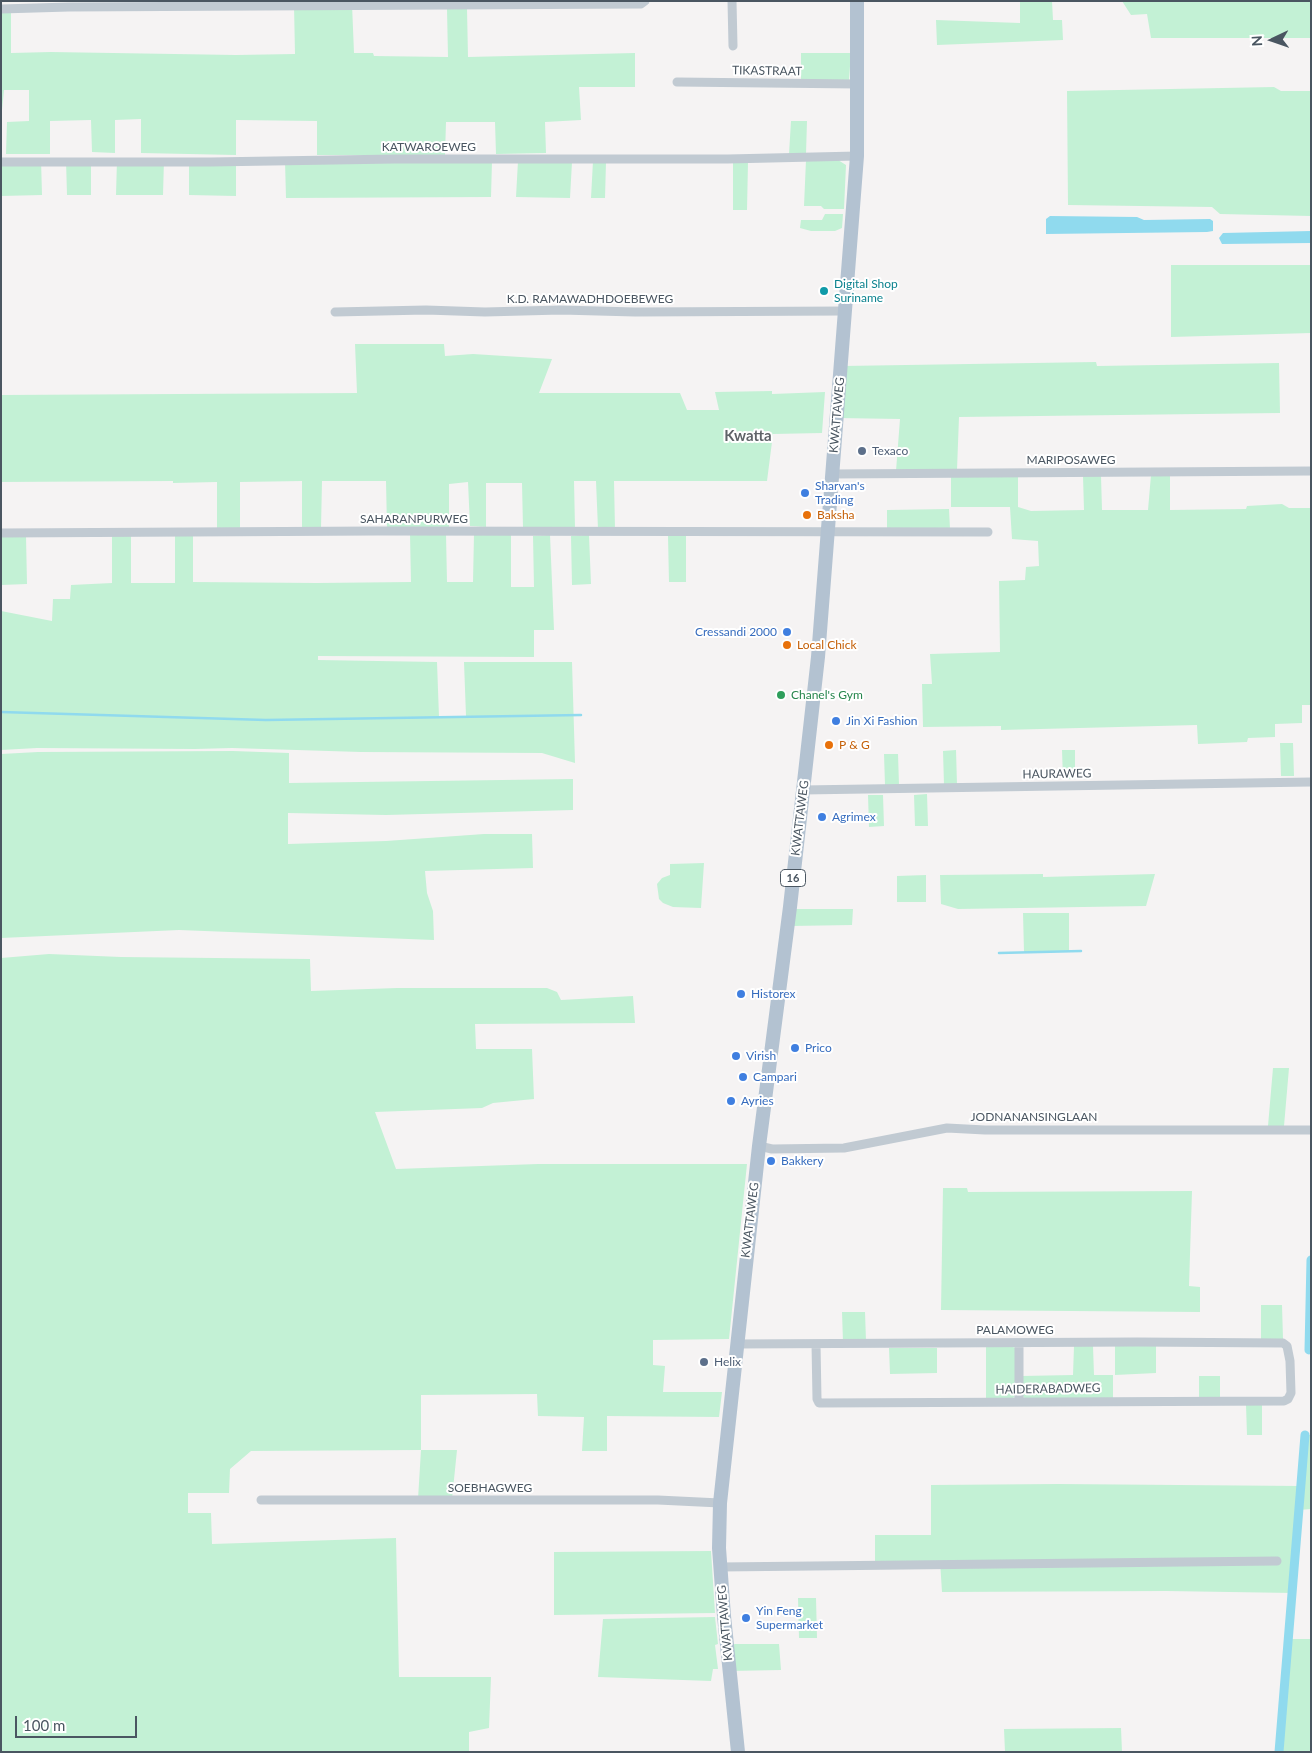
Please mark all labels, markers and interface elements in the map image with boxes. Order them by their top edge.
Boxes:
north arrow [1247,15,1297,65]
text: N [1248,35,1265,47]
street label: TIKASTRAAT [732,63,802,79]
street label: KATWAROEWEG [382,140,476,154]
place label: Digital Shop Suriname [834,277,898,305]
marker: Digital Shop Suriname [818,285,830,297]
street label: K.D. RAMAWADHDOEBEWEG [507,292,673,306]
street label: KWATTAWEG [827,377,847,453]
district label: Kwatta [724,427,772,445]
place label: Texaco [872,444,908,458]
marker: Texaco [856,445,868,457]
street label: MARIPOSAWEG [1027,453,1115,467]
place label: Sharvan's Trading [815,479,865,507]
marker: Sharvan's Trading [799,487,811,499]
place label: Baksha [817,508,855,522]
marker: Baksha [801,509,813,521]
street label: SAHARANPURWEG [360,512,468,526]
place label: Cressandi 2000 [695,625,777,639]
marker: Cressandi 2000 [781,626,793,638]
place label: Local Chick [797,638,857,652]
marker: Local Chick [781,639,793,651]
place label: Chanel's Gym [791,688,863,702]
marker: Chanel's Gym [775,689,787,701]
place label: Jin Xi Fashion [846,714,918,728]
marker: Jin Xi Fashion [830,715,842,727]
place label: P & G [839,738,870,752]
marker: P & G [823,739,835,751]
street label: HAURAWEG [1022,766,1092,782]
street label: KWATTAWEG [788,779,812,857]
place label: Agrimex [832,810,876,824]
marker: Agrimex [816,811,828,823]
road number: 16 [780,870,806,886]
place label: Historex [751,987,796,1001]
marker: Historex [735,988,747,1000]
place label: Prico [805,1041,832,1055]
marker: Prico [789,1042,801,1054]
place label: Virish [746,1049,776,1063]
marker: Virish [730,1050,742,1062]
place label: Campari [753,1070,797,1084]
marker: Campari [737,1071,749,1083]
place label: Ayries [741,1094,774,1108]
marker: Ayries [725,1095,737,1107]
street label: JODNANANSINGLAAN [971,1110,1097,1124]
place label: Bakkery [781,1154,823,1168]
marker: Bakkery [765,1155,777,1167]
street label: KWATTAWEG [738,1181,762,1259]
street label: PALAMOWEG [976,1323,1054,1337]
place label: Helix [714,1355,741,1369]
marker: Helix [698,1356,710,1368]
street label: HAIDERABADWEG [995,1381,1101,1397]
street label: SOEBHAGWEG [448,1481,532,1495]
street label: KWATTAWEG [715,1585,735,1661]
place label: Yin Feng Supermarket [756,1604,823,1632]
marker: Yin Feng Supermarket [740,1612,752,1624]
scale bar [18,1706,140,1738]
text: 100 m [23,1716,65,1734]

